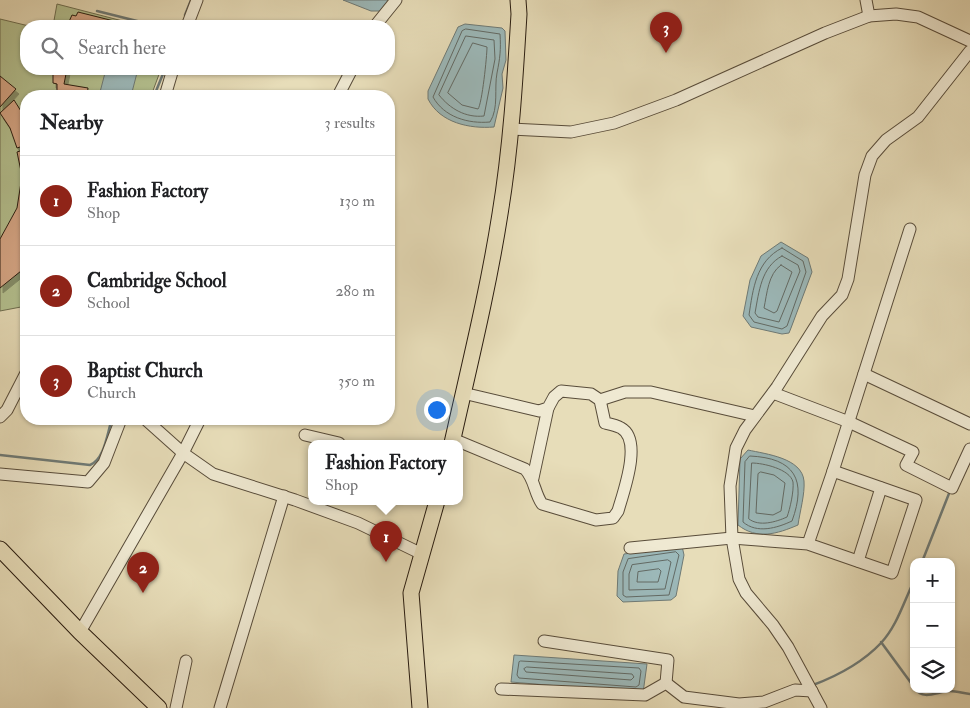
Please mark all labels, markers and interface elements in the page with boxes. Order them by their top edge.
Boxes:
pin: 3 [650,12,682,53]
search box [20,20,395,75]
icon: search [38,34,66,62]
text: Search here [78,36,166,60]
text: Nearby [40,109,103,136]
text: 3 results [324,113,375,133]
text: Fashion Factory [87,179,208,203]
text: 1 [53,191,59,211]
text: 130 m [339,191,375,211]
text: Shop [87,203,120,223]
text: Cambridge School [87,269,227,293]
text: 2 [52,281,60,301]
text: 280 m [335,281,375,301]
text: School [87,293,130,313]
text: Baptist Church [87,359,203,383]
text: 3 [53,371,59,391]
text: 350 m [338,371,375,391]
text: Church [87,383,136,403]
your location [424,397,450,423]
popup [308,440,463,505]
text: Fashion Factory [325,451,446,475]
text: Shop [325,475,358,495]
pin: 1 [370,521,402,562]
pin: 2 [127,552,159,593]
map controls [910,558,955,693]
button: + [910,558,955,603]
button: − [910,603,955,648]
button: layers [910,648,955,693]

